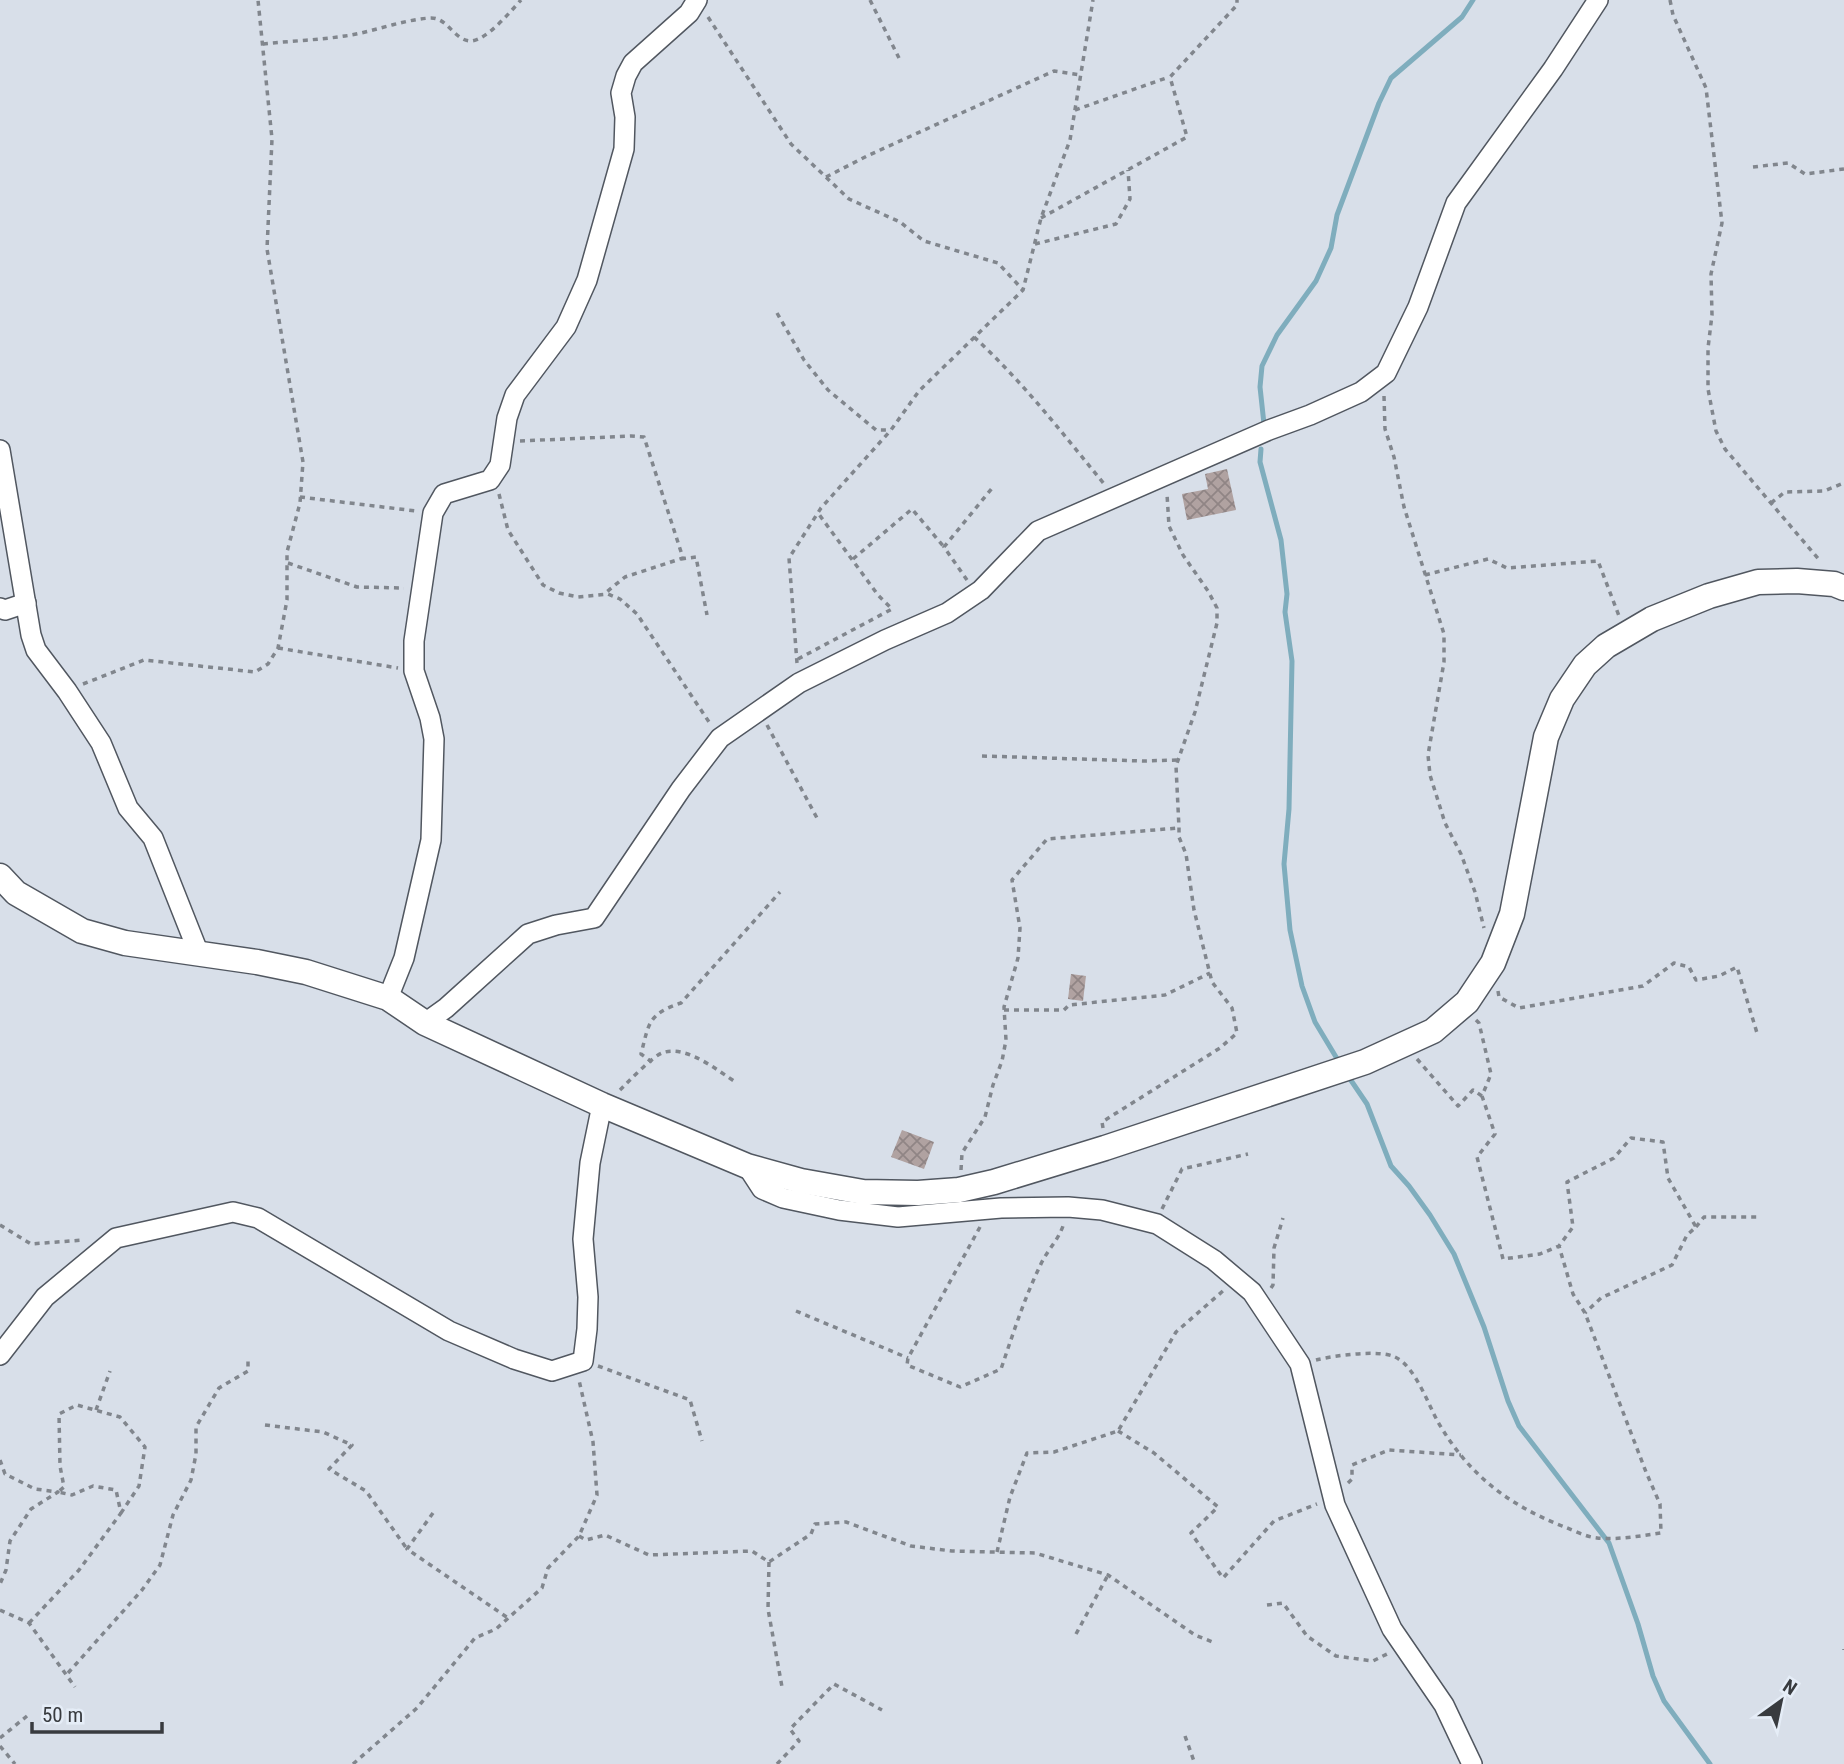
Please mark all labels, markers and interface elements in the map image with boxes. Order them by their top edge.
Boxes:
north arrow [1746,1666,1816,1736]
text: N [1779,1674,1801,1700]
scale bar [32,1690,161,1734]
text: 50 m [42,1703,83,1727]

